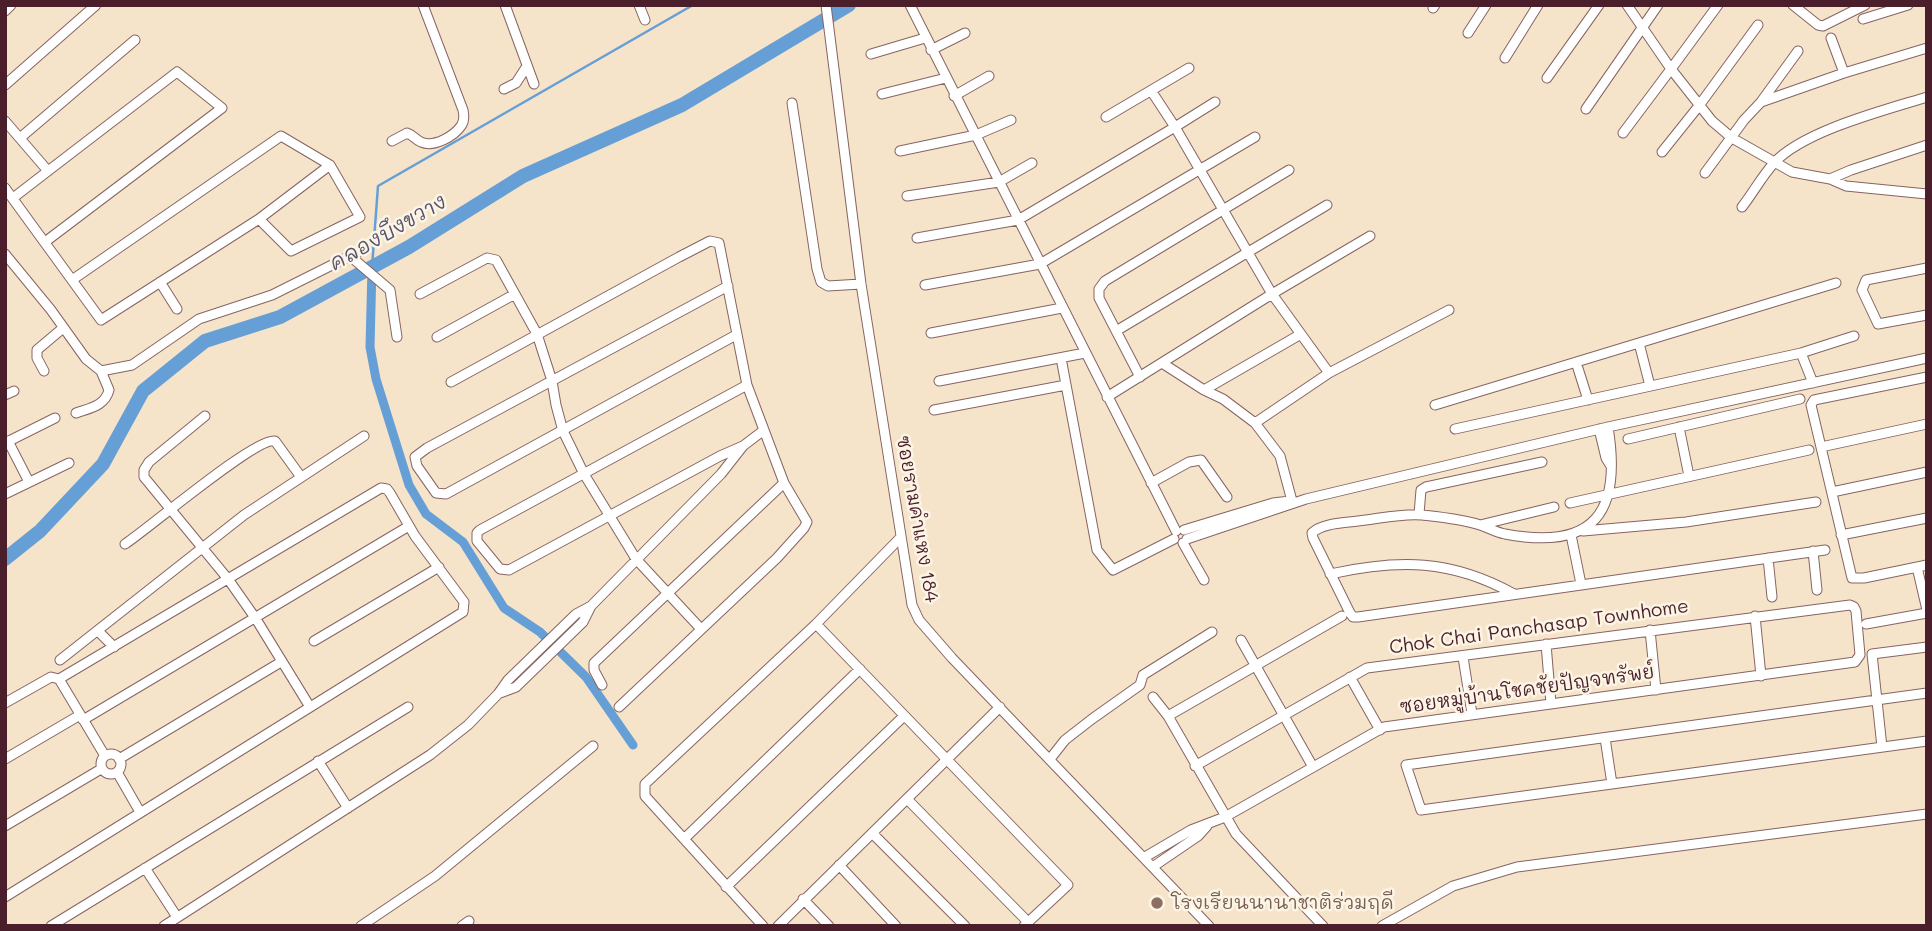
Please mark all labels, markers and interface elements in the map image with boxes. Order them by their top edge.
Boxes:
water label: คลองบึงขวาง [325,189,451,277]
street label: ซอยรามคำแหง 184 [891,434,943,604]
street label: Chok Chai Panchasap Townhome [1388,595,1690,659]
street label: ซอยหมู่บ้านโชคชัยปัญจทรัพย์ [1398,661,1656,719]
place label: โรงเรียนนานาชาติร่วมฤดี [1171,892,1394,914]
marker: โรงเรียนนานาชาติร่วมฤดี [1149,895,1165,911]

